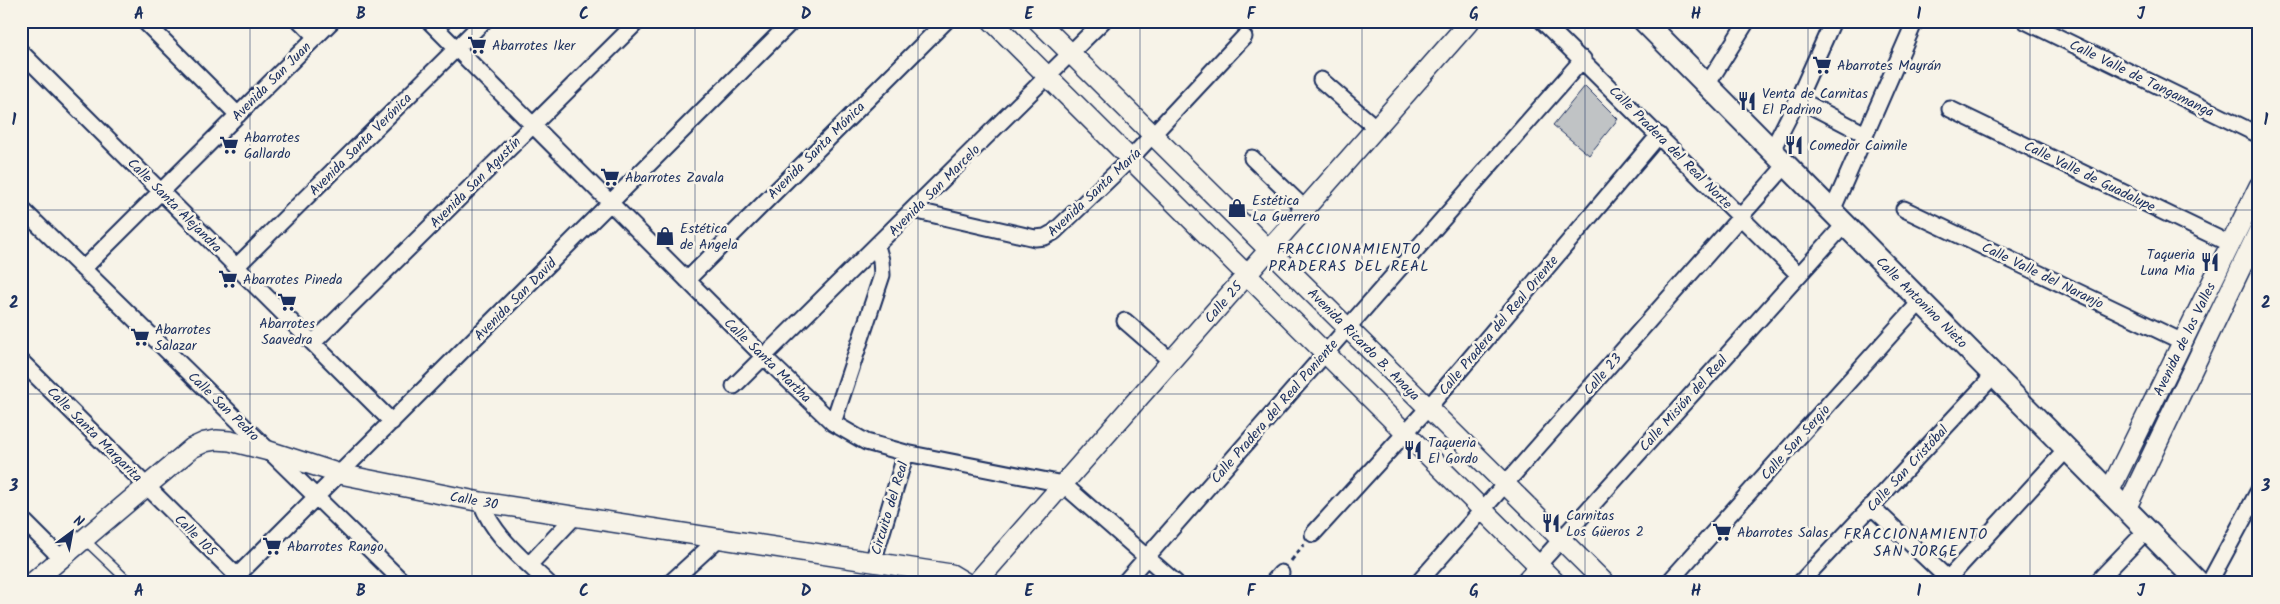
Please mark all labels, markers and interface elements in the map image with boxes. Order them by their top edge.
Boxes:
text: A [134,2,144,27]
text: B [356,2,366,27]
text: C [579,2,589,27]
text: D [801,2,812,27]
text: E [1025,2,1035,27]
text: F [1247,2,1257,27]
text: G [1469,2,1479,27]
text: H [1691,2,1701,27]
text: I [1917,2,1922,27]
text: J [2137,2,2146,27]
supermarket icon: Abarrotes Iker [466,34,488,56]
street label: Calle Valle de Tangamanga [2065,34,2218,124]
place label: Abarrotes Iker [492,35,577,57]
street label: Avenida San Juan [227,37,317,127]
supermarket icon: Abarrotes Mayrán [1811,54,1833,76]
place label: Abarrotes Mayrán [1837,55,1941,77]
street label: Calle Pradera del Real Norte [1603,81,1738,215]
place label: Venta de Carnitas El Padrino [1762,83,1868,121]
street label: Avenida Santa Verónica [304,88,417,201]
restaurant icon: Venta de Carnitas El Padrino [1736,90,1758,112]
street label: Avenida Santa Mónica [763,97,871,205]
text: 1 [12,108,17,133]
text: 1 [2264,108,2269,133]
place label: Abarrotes Gallardo [244,127,300,165]
street label: Avenida San Agustín [425,132,527,234]
supermarket icon: Abarrotes Gallardo [218,134,240,156]
restaurant icon: Comedor Caimile [1783,134,1805,156]
place label: Comedor Caimile [1809,135,1908,157]
street label: Calle Valle de Guadalupe [2020,135,2160,219]
street label: Avenida San Marcelo [884,140,986,242]
street label: Avenida Santa María [1043,143,1147,242]
street label: Calle Santa Alejandra [122,153,227,258]
supermarket icon: Abarrotes Zavala [599,166,621,188]
place label: Abarrotes Zavala [625,167,724,189]
place label: Estética La Guerrero [1252,190,1320,228]
shop icon: Estética La Guerrero [1226,197,1248,219]
place label: Estética de Angela [680,218,738,256]
shop icon: Estética de Angela [654,225,676,247]
street label: Calle Valle del Naranjo [1978,237,2107,315]
district label: FRACCIONAMIENTO PRADERAS DEL REAL [1269,238,1429,279]
place label: Taqueria Luna Mia [2140,244,2195,282]
street label: Calle Pradera del Real Oriente [1433,250,1565,401]
restaurant icon: Taqueria Luna Mia [2199,251,2221,273]
street label: Avenida San David [469,252,563,346]
street label: Calle Antonino Nieto [1870,252,1972,354]
supermarket icon: Abarrotes Pineda [217,268,239,290]
place label: Abarrotes Pineda [243,269,343,291]
street label: Calle 25 [1199,276,1249,329]
street label: Avenida de los Valles [2148,279,2222,400]
street label: Avenida Ricardo B. Anaya [1302,283,1425,406]
text: 2 [9,291,19,316]
supermarket icon: Abarrotes Saavedra [276,291,298,313]
text: 2 [2261,291,2271,316]
place label: Abarrotes Saavedra [259,313,315,351]
street label: Calle Santa Martha [718,313,816,408]
place label: Abarrotes Salazar [155,319,211,357]
supermarket icon: Abarrotes Salazar [129,326,151,348]
street label: Calle Pradera del Real Poniente [1206,334,1344,489]
street label: Calle 23 [1578,349,1627,401]
street label: Calle Misión del Real [1634,350,1734,457]
street label: Calle San Pedro [182,367,264,447]
street label: Calle Santa Margarita [41,382,147,488]
street label: Calle San Sergio [1756,400,1836,486]
street label: Calle San Cristóbal [1861,420,1954,517]
place label: Taqueria El Gordo [1428,432,1478,470]
restaurant icon: Taqueria El Gordo [1402,439,1424,461]
street label: Circuito del Real [865,458,915,558]
text: 3 [9,474,19,499]
text: 3 [2261,474,2271,499]
street label: Calle 30 [448,486,500,516]
place label: Carnitas Los Güeros 2 [1566,505,1644,543]
north arrow [48,506,98,556]
street label: Calle 105 [169,509,223,563]
text: N [69,510,88,534]
restaurant icon: Carnitas Los Güeros 2 [1540,512,1562,534]
supermarket icon: Abarrotes Salas [1711,521,1733,543]
place label: Abarrotes Salas [1737,522,1828,544]
district label: FRACCIONAMIENTO SAN JORGE [1844,523,1988,564]
supermarket icon: Abarrotes Rango [261,535,283,557]
place label: Abarrotes Rango [287,536,384,558]
text: A [134,579,144,604]
text: B [356,579,366,604]
text: C [579,579,589,604]
text: D [801,579,812,604]
text: E [1025,579,1035,604]
text: F [1247,579,1257,604]
text: G [1469,579,1479,604]
text: H [1691,579,1701,604]
text: I [1917,579,1922,604]
text: J [2137,579,2146,604]

